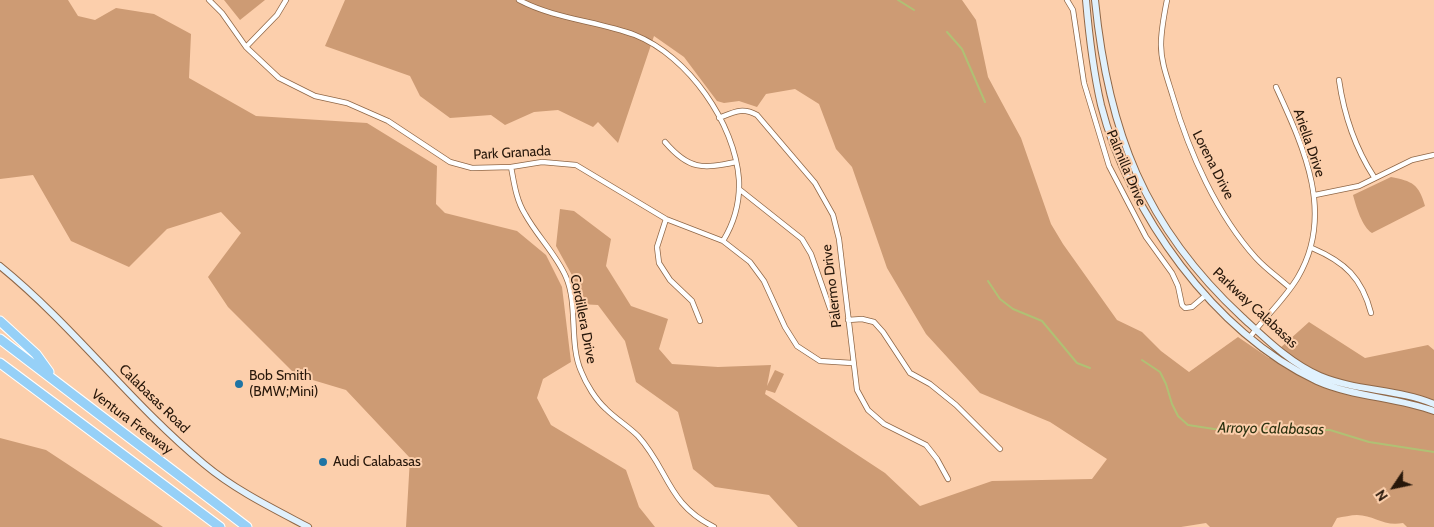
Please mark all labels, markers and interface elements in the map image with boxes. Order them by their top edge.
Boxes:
street label: Ariella Drive [1289,107,1329,179]
street label: Palmilla Drive [1102,127,1150,209]
street label: Lorena Drive [1188,128,1238,202]
street label: Park Granada [473,143,551,163]
street label: Palermo Drive [819,243,845,329]
street label: Parkway Calabasas [1209,264,1301,352]
street label: Cordillera Drive [566,273,600,365]
street label: Calabasas Road [115,361,193,437]
place label: Bob Smith (BMW;Mini) [249,368,318,401]
marker: Bob Smith (BMW;Mini) [233,378,245,390]
street label: Ventura Freeway [88,386,176,458]
water label: Arroyo Calabasas [1218,419,1324,439]
place label: Audi Calabasas [333,454,421,470]
marker: Audi Calabasas [317,456,329,468]
north arrow [1369,462,1419,512]
text: N [1371,486,1392,505]

